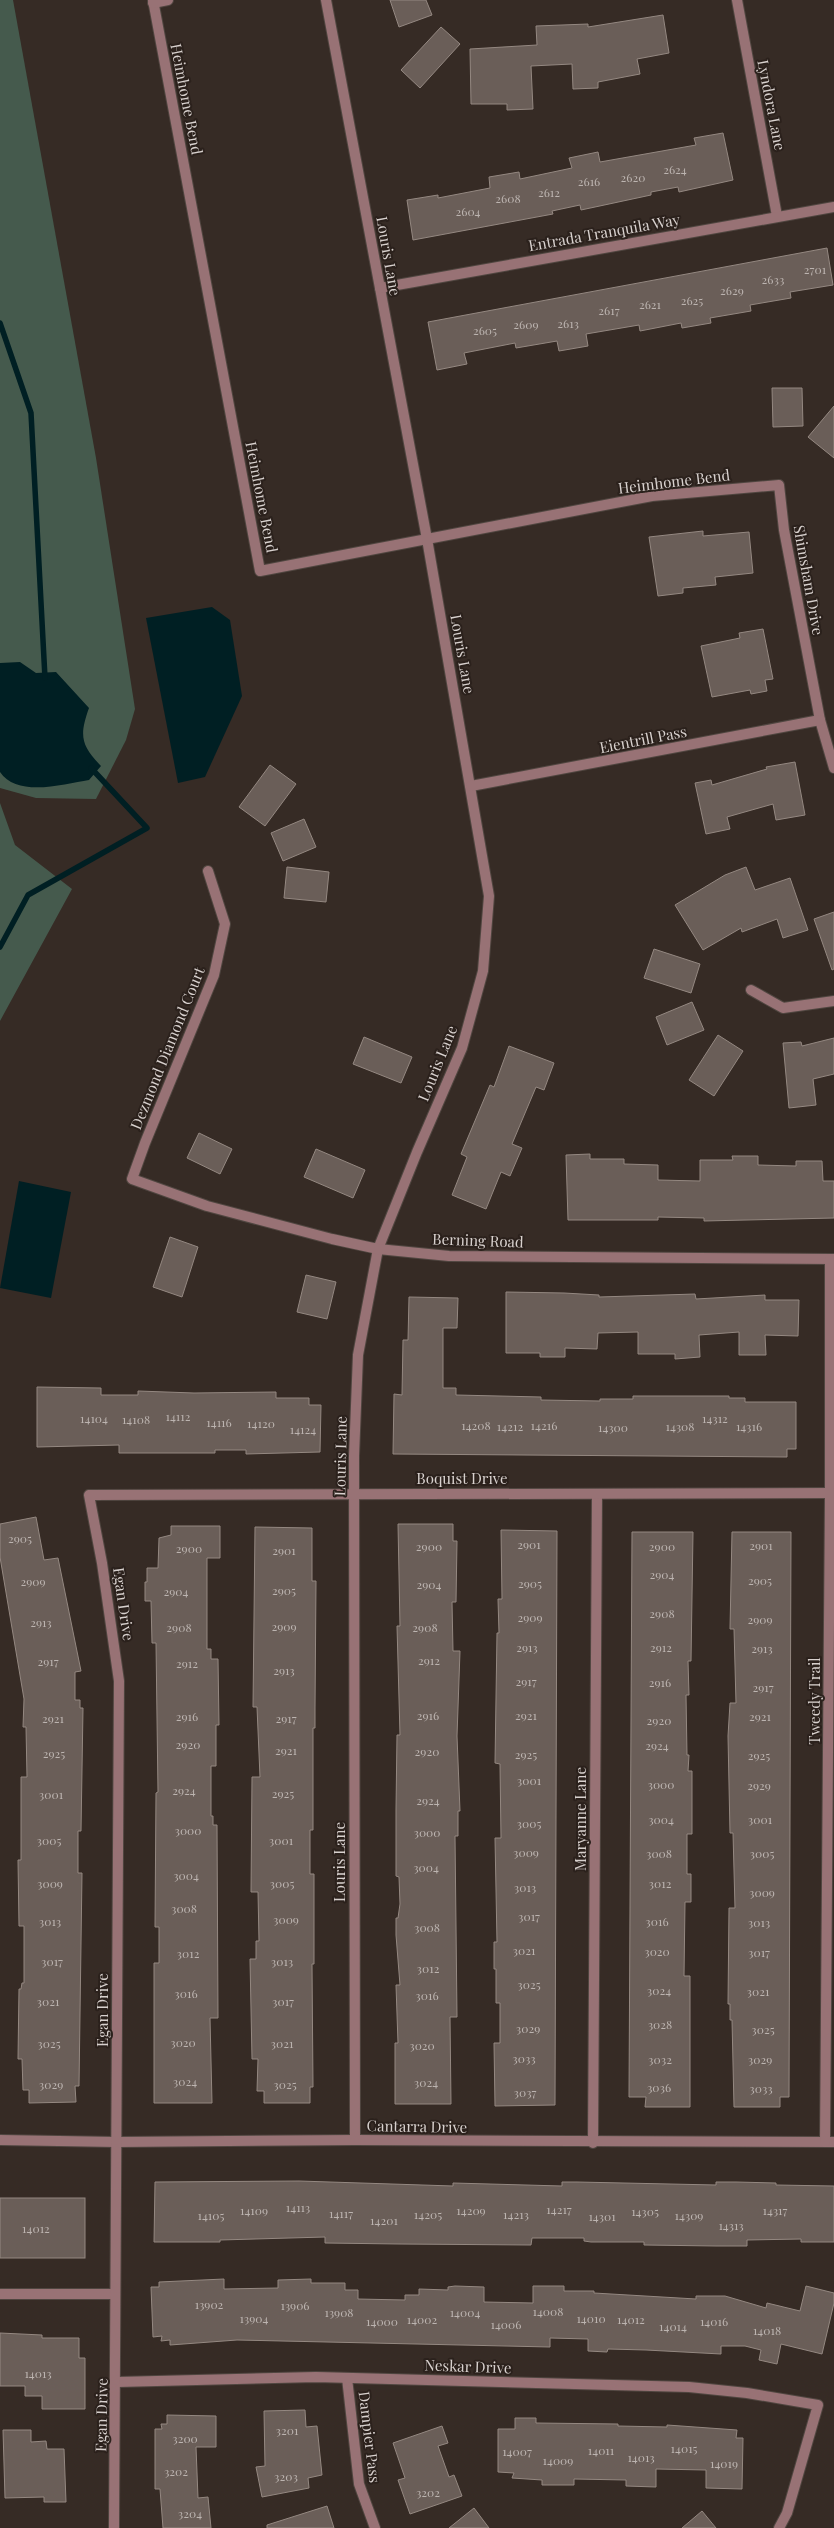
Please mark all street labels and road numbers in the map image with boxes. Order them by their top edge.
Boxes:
street label: Heimhome Bend [166,42,208,156]
street label: Lyndora Lane [753,58,791,152]
street label: Entrada Tranquila Way [527,209,682,255]
street label: Louris Lane [372,215,406,297]
street label: Heimhome Bend [241,440,283,554]
street label: Heimhome Bend [617,464,731,498]
street label: Shimsham Drive [789,523,829,637]
street label: Louris Lane [446,613,480,695]
street label: Eientrill Pass [598,721,688,757]
street label: Dezmond Diamond Court [125,963,209,1132]
street label: Louris Lane [413,1022,461,1104]
street label: Berning Road [432,1228,524,1252]
street label: Louris Lane [329,1416,351,1496]
street label: Boquist Drive [416,1468,508,1488]
street label: Egan Drive [109,1566,139,1642]
street label: Tweedy Trail [804,1657,824,1745]
street label: Maryanne Lane [570,1767,590,1871]
street label: Louris Lane [329,1822,349,1902]
street label: Egan Drive [92,1973,112,2047]
street label: Cantarra Drive [367,2115,467,2137]
street label: Neskar Drive [424,2354,512,2378]
street label: Egan Drive [90,2378,112,2452]
street label: Dampier Pass [354,2390,386,2484]

